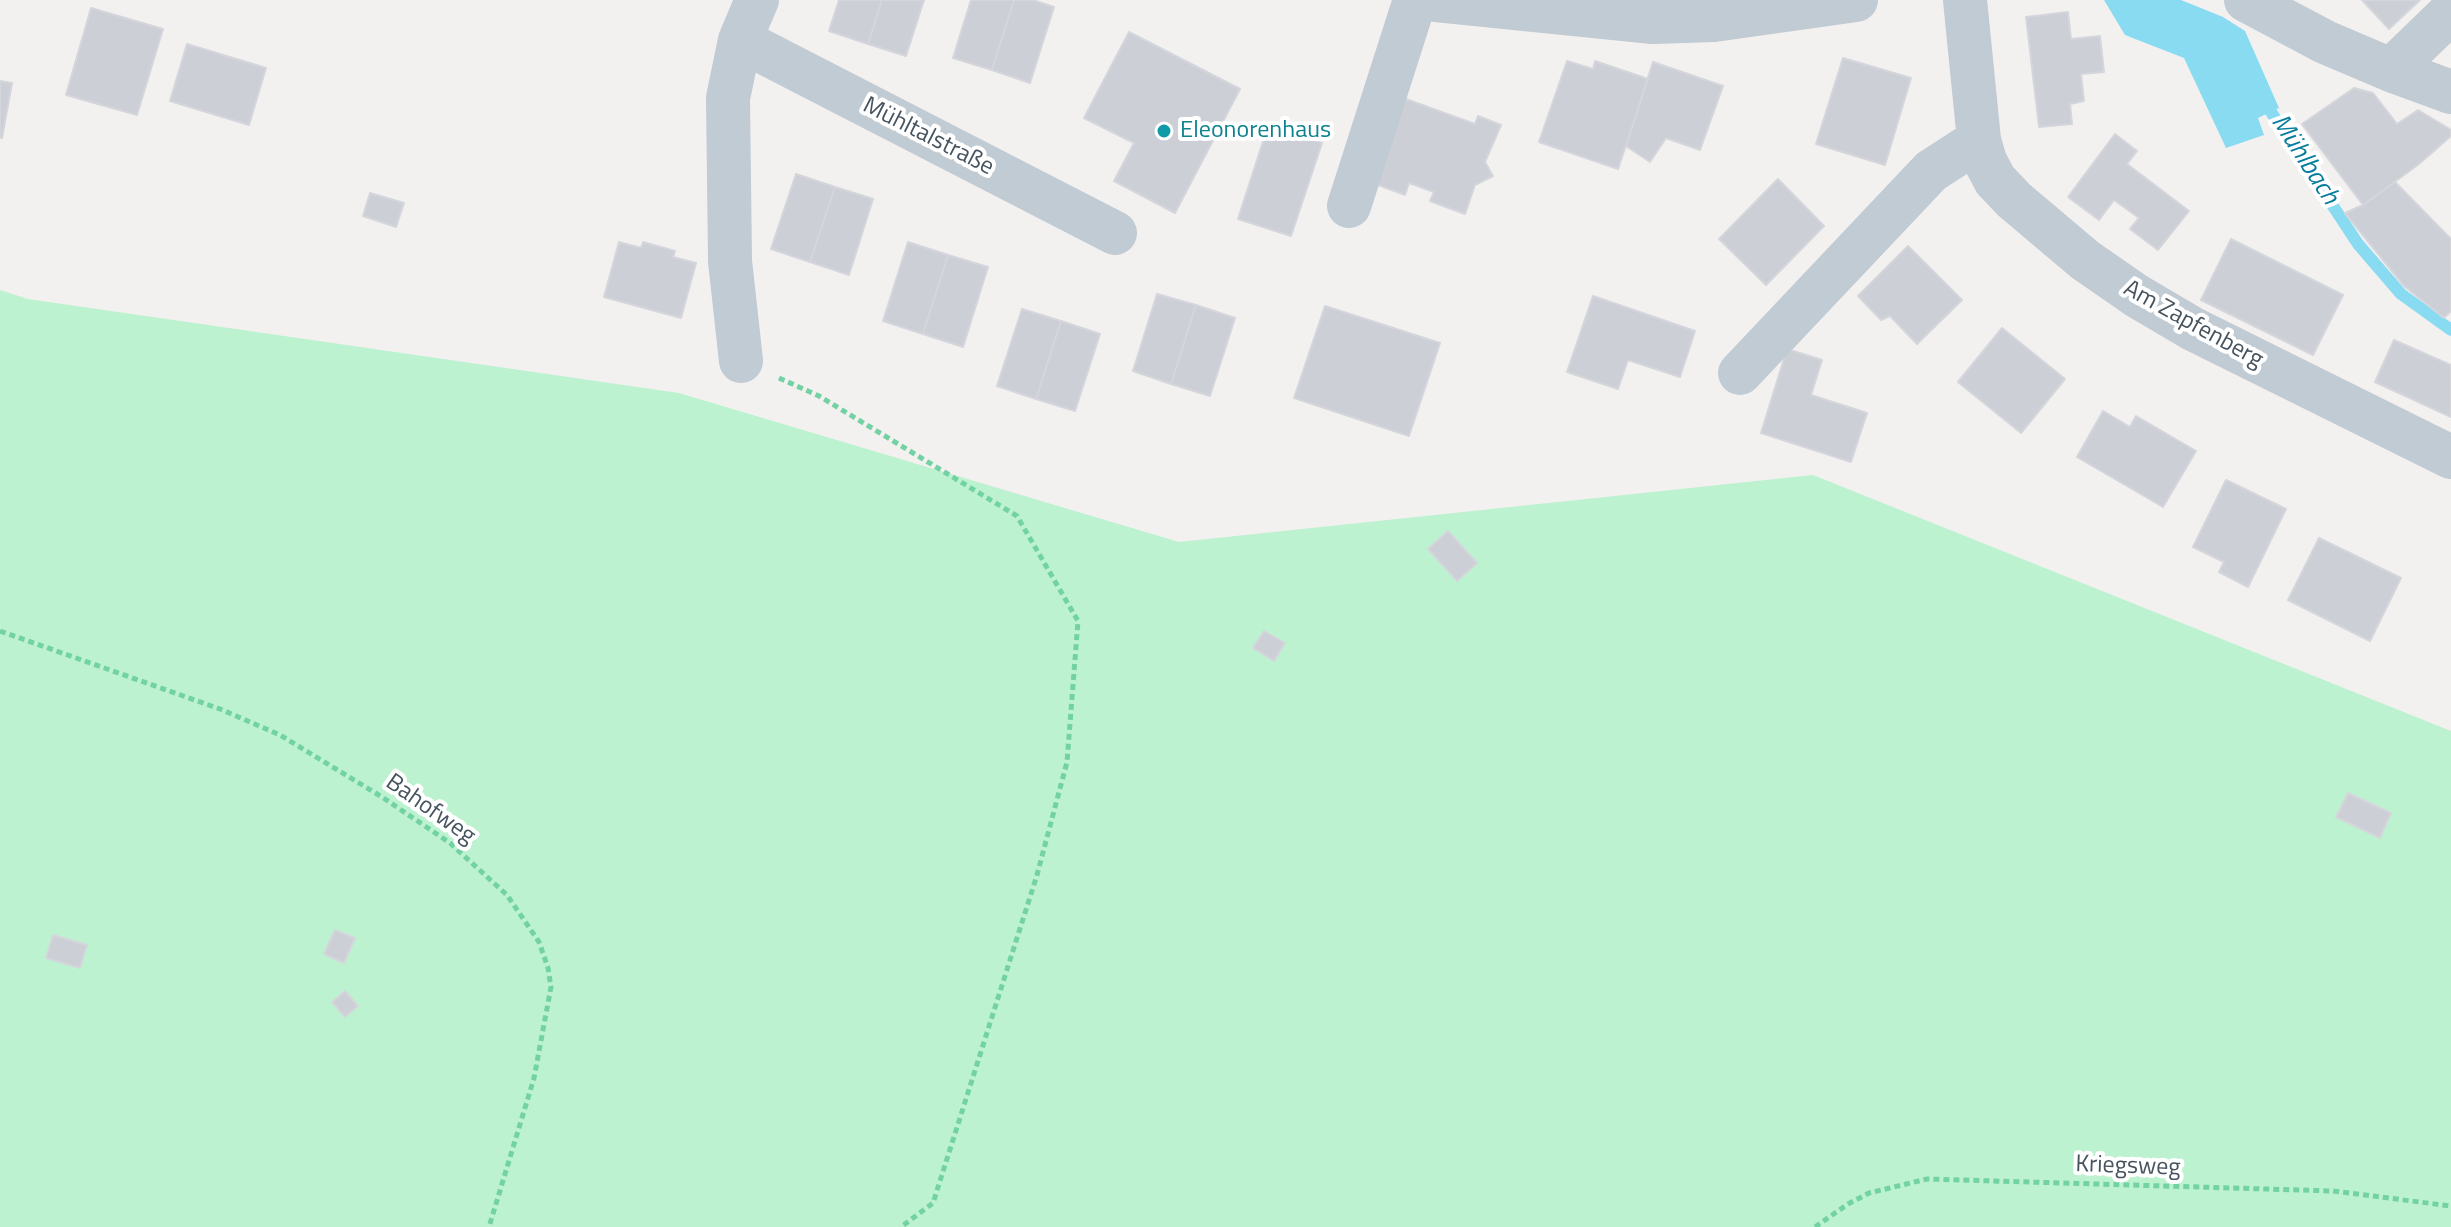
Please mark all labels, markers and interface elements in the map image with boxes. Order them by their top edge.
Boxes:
street label: Mühltalstraße [858,92,998,182]
water label: Mühlbach [2263,109,2345,211]
place label: Eleonorenhaus [1180,117,1331,145]
marker: Eleonorenhaus [1155,122,1173,140]
street label: Am Zapfenberg [2118,275,2268,375]
street label: Bahofweg [380,769,480,851]
street label: Kriegsweg [2075,1151,2181,1183]

